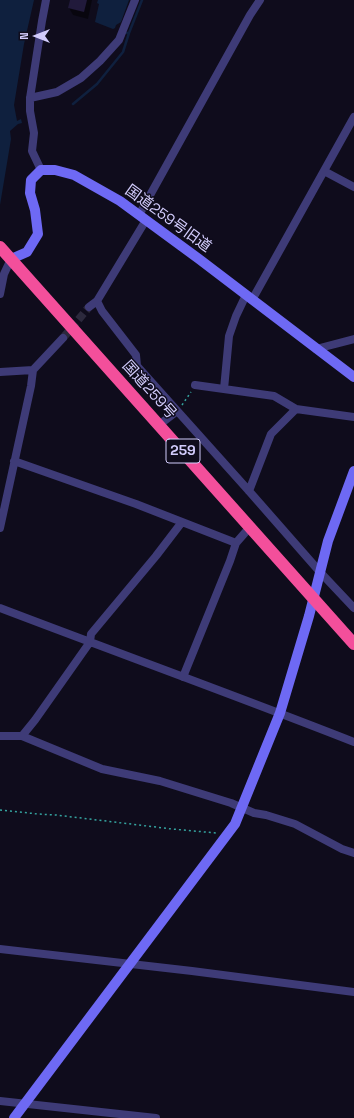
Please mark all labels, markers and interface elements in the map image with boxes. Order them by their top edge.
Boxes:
north arrow [16,16,56,56]
text: N [17,32,31,40]
street label: 国道259号旧道 [121,182,215,256]
street label: 国道259号 [118,357,180,423]
road number: 259 [166,439,200,463]

